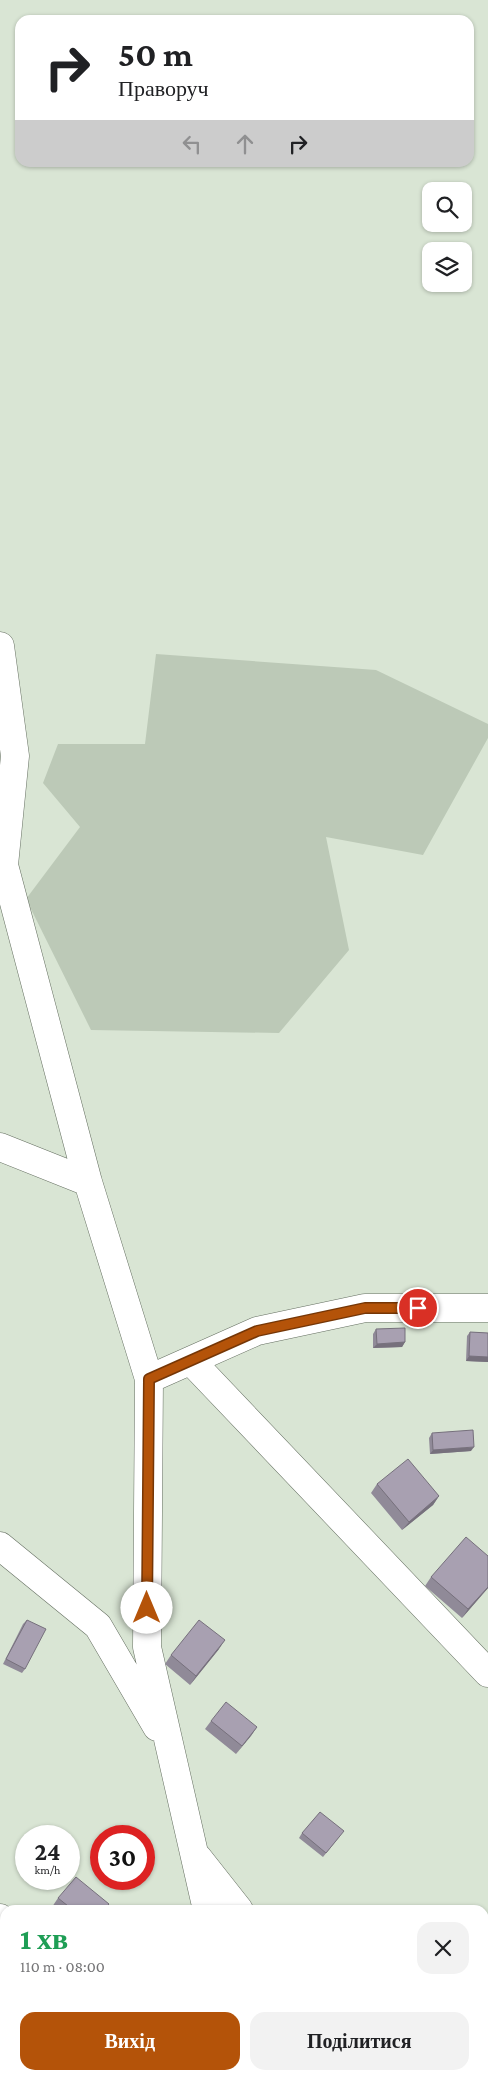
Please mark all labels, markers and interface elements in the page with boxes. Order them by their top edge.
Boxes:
icon: right [35,35,100,100]
text: 50 m [118,35,193,74]
text: Праворуч [118,76,209,101]
icon: left [178,130,206,158]
icon: ahead [231,130,259,158]
icon: right [284,130,312,158]
map controls [422,182,472,292]
button: search [422,182,472,232]
button: layers [422,242,472,292]
pin [397,1287,439,1329]
icon: arrive [404,1294,432,1322]
position arrow [120,1581,172,1633]
speed limit sign: 30 [90,1825,155,1890]
text: 24 [34,1838,61,1865]
text: km/h [35,1863,60,1877]
text: 1 хв [20,1922,68,1955]
button: close [417,1922,469,1974]
text: 110 m · 08:00 [20,1958,105,1975]
button: Вихід [20,2012,240,2070]
button: Поділитися [250,2012,469,2070]

